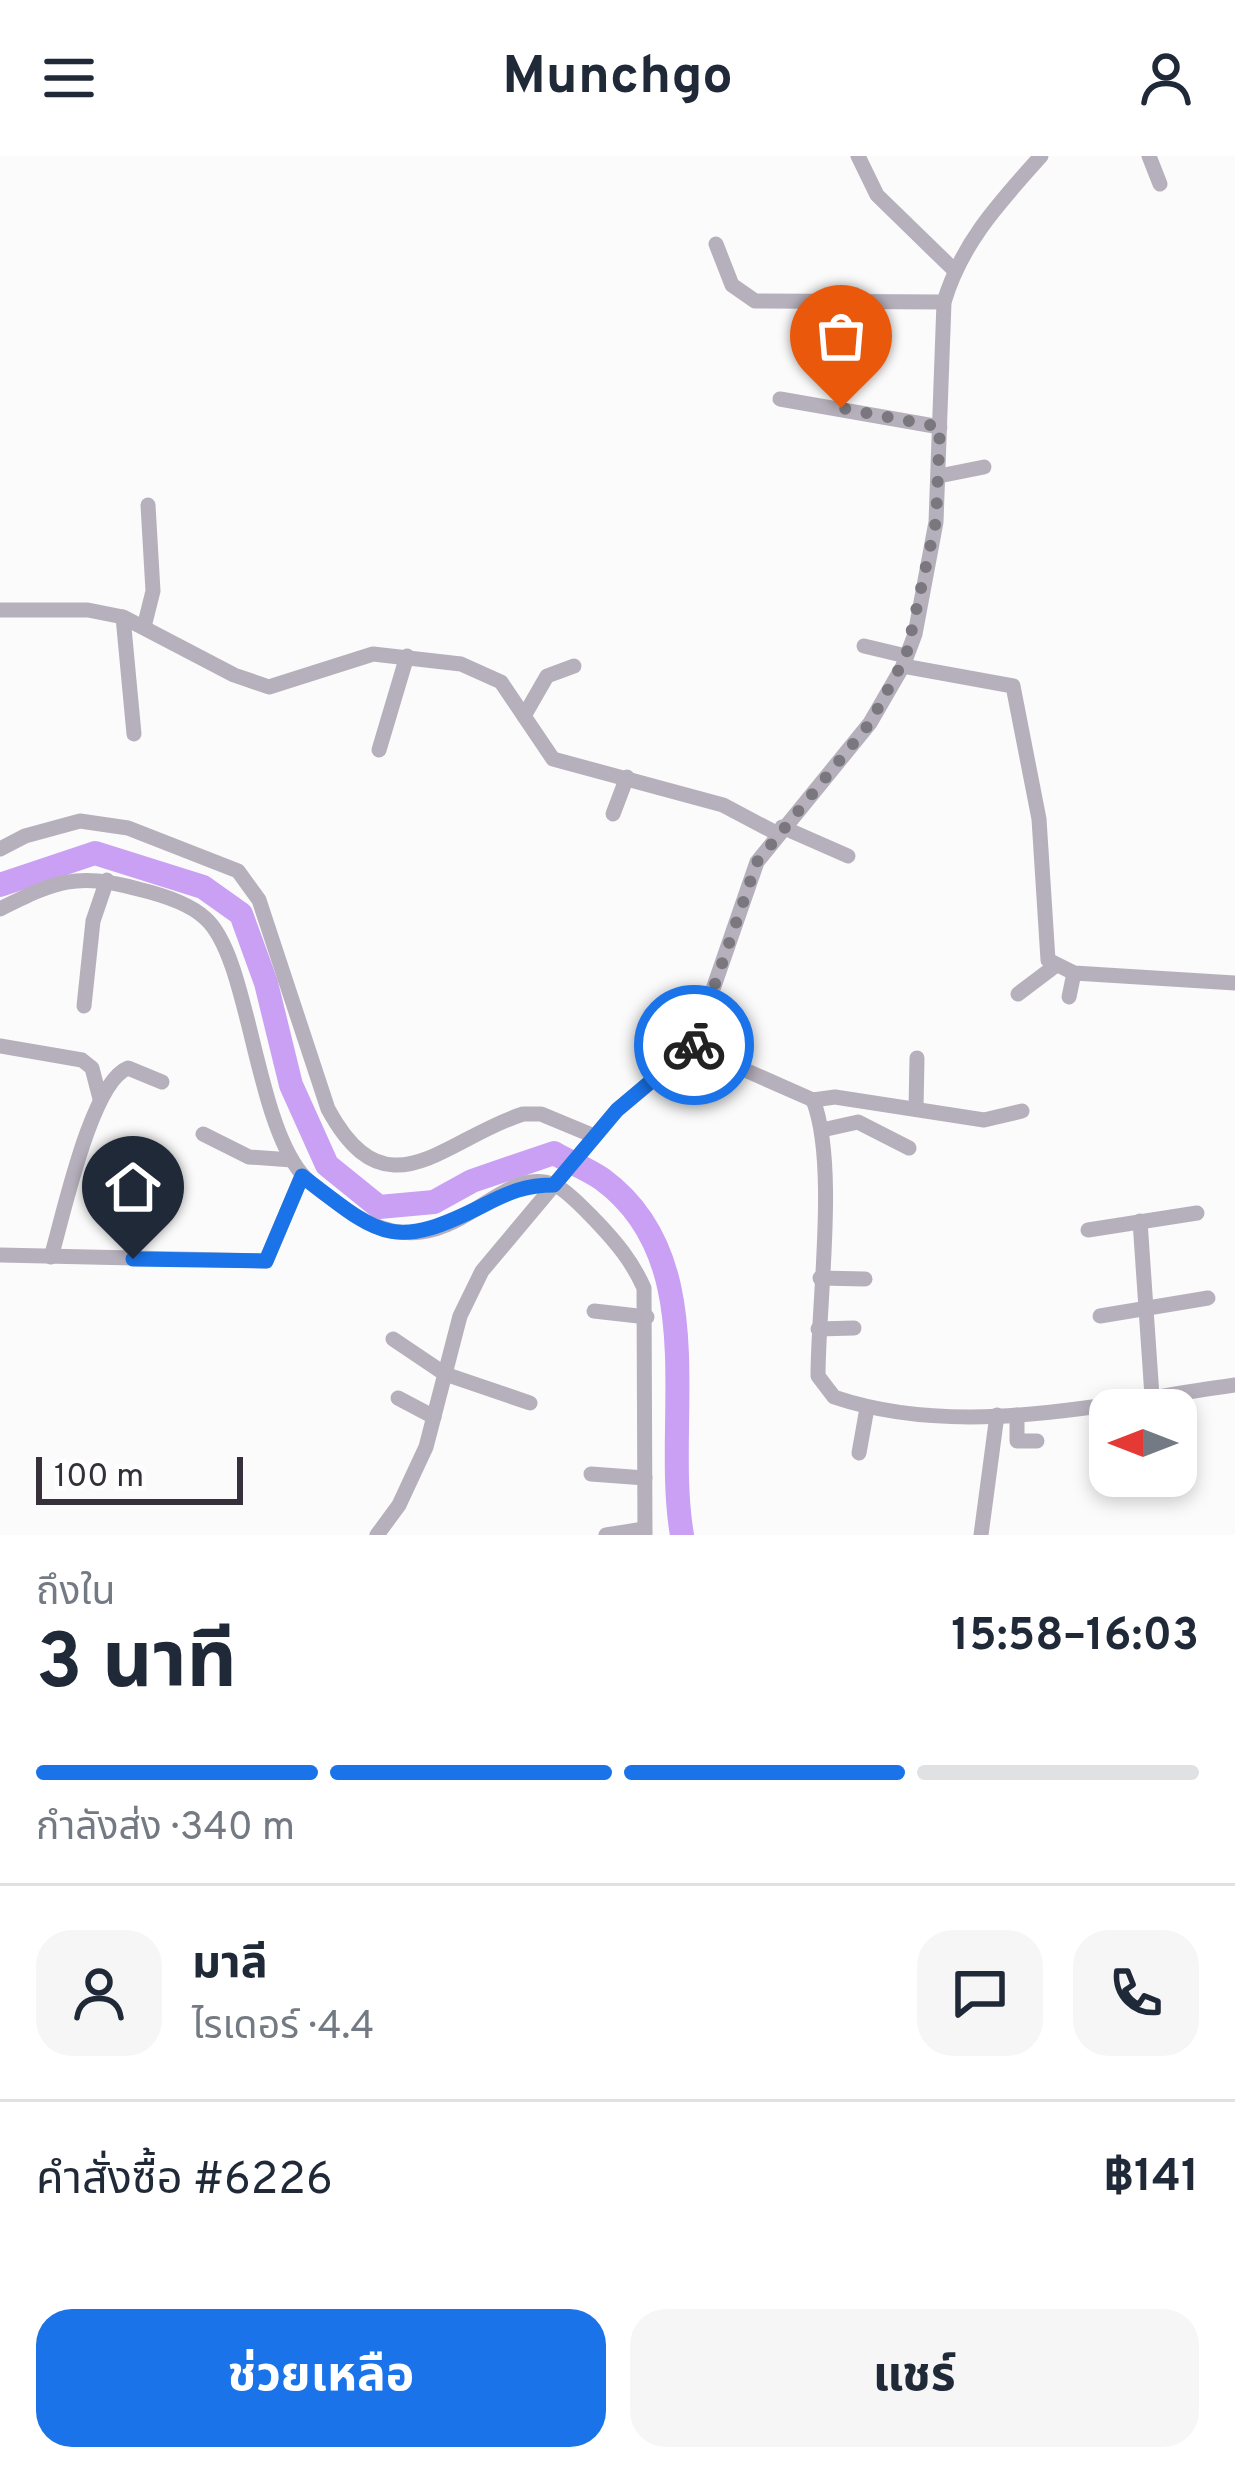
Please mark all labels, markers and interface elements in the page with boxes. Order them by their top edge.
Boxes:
text: Munchgo [502,44,733,113]
icon: menu [36,45,102,111]
icon: person [1133,45,1199,111]
pin [790,285,892,408]
icon: bag [808,303,874,369]
courier [634,985,754,1105]
icon: bike [661,1012,727,1078]
pin [82,1136,184,1259]
icon: home [100,1154,166,1220]
north arrow [1089,1389,1197,1497]
map controls [1089,1389,1197,1497]
scale bar [36,1451,243,1504]
text: 100 m [54,1457,144,1499]
text: ถึงใน [36,1570,115,1619]
text: 15:58–16:03 [951,1609,1199,1666]
text: 3 นาที [36,1617,237,1716]
text: กำลังส่ง · 340 m [36,1805,295,1854]
button: person [36,1930,162,2056]
button: chat [917,1930,1043,2056]
button: phone [1073,1930,1199,2056]
text: มาลี [192,1937,268,1994]
text: ไรเดอร์ · 4.4 [192,2004,375,2053]
text: ฿141 [1103,2150,1199,2207]
text: คำสั่งซื้อ #6226 [36,2153,333,2210]
button: ช่วยเหลือ [36,2309,606,2447]
button: แชร์ [630,2309,1199,2447]

